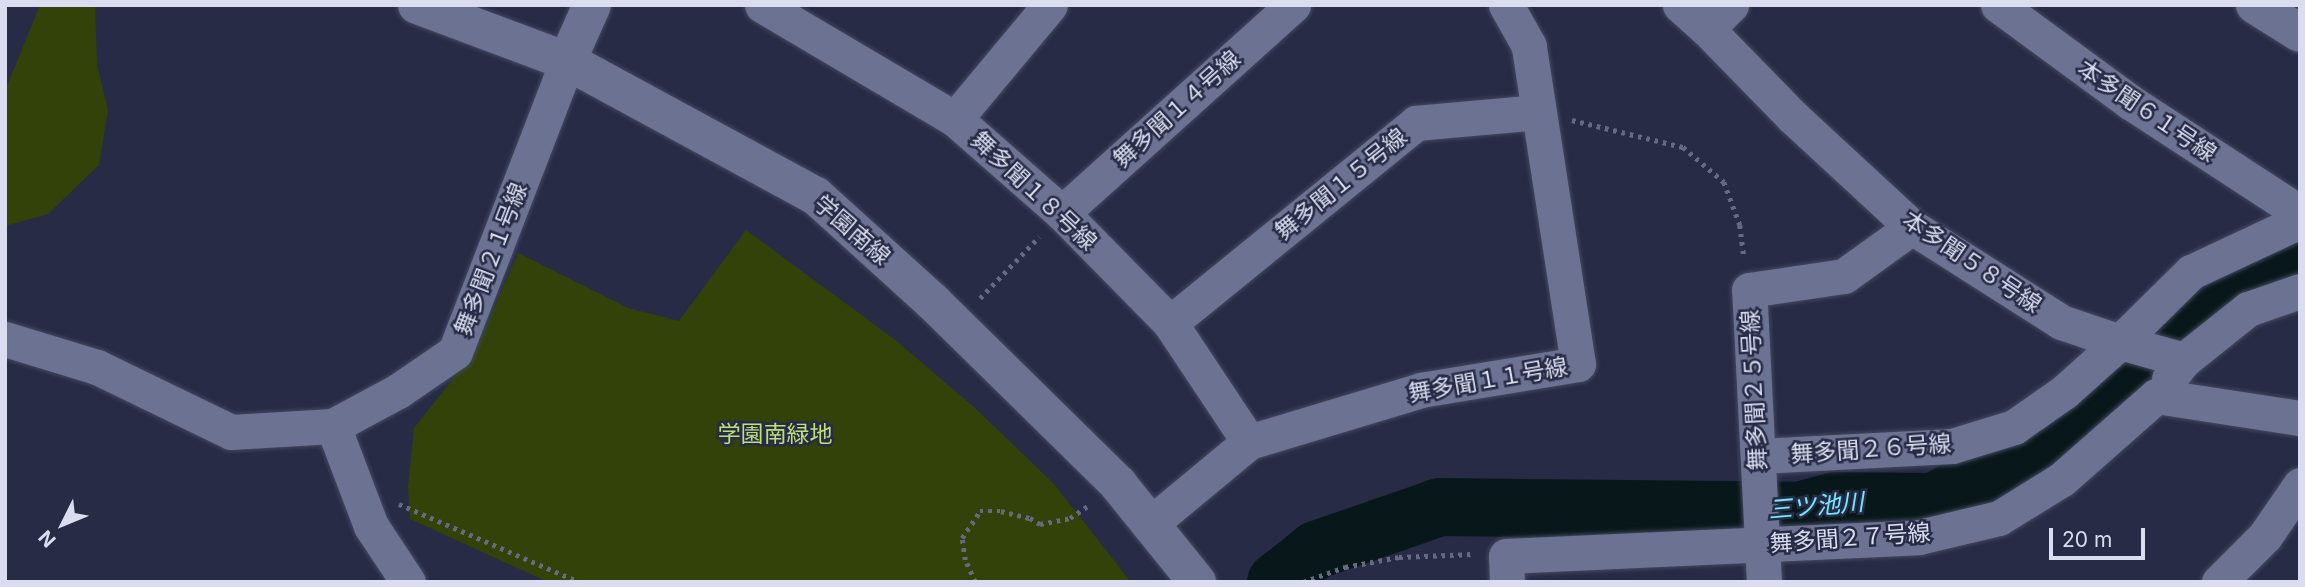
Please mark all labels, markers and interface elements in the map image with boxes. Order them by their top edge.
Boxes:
street label: 舞多聞１４号線 [1108,45,1246,173]
street label: 本多聞６１号線 [2073,55,2221,167]
street label: 舞多聞１５号線 [1270,123,1412,245]
street label: 舞多聞１８号線 [966,126,1102,256]
street label: 舞多聞２１号線 [449,179,533,339]
street label: 学園南線 [808,189,896,271]
street label: 本多聞５８号線 [1898,206,2046,318]
street label: 舞多聞２５号線 [1736,309,1772,471]
street label: 舞多聞１１号線 [1406,352,1570,408]
park label: 学園南緑地 [718,420,832,448]
street label: 舞多聞２６号線 [1790,430,1952,468]
water label: 三ツ池川 [1767,487,1865,525]
north arrow [28,489,98,559]
scale bar [2053,514,2149,558]
street label: 舞多聞２７号線 [1769,519,1931,557]
text: N [34,526,61,552]
text: 20 m [2062,527,2112,552]

